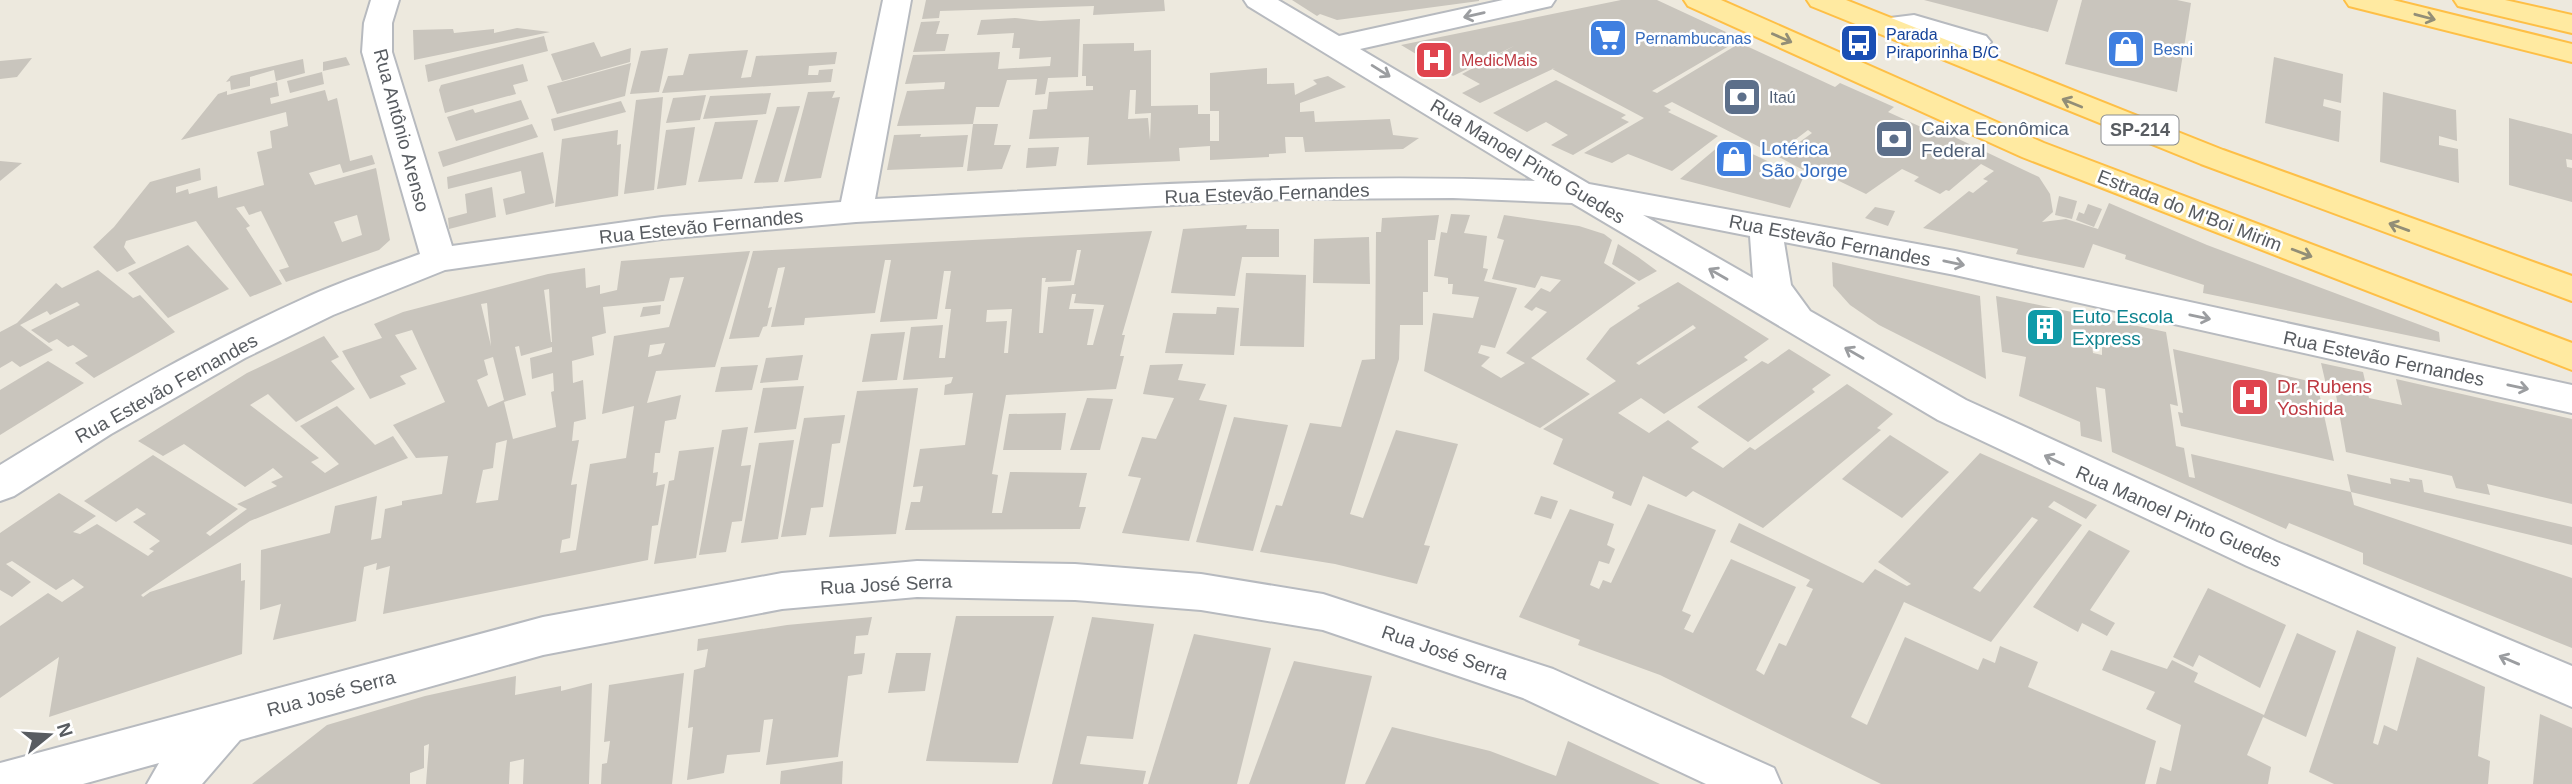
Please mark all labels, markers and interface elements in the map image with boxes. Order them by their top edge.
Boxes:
one-way arrow [1463,9,1486,22]
one-way arrow [2413,11,2436,24]
supermarket icon: Pernambucanas [1587,17,1629,59]
bus stop icon: Parada Piraporinha B/C [1838,22,1880,64]
place label: Parada Piraporinha B/C [1886,26,1999,61]
shop icon: Besni [2105,28,2147,70]
place label: Pernambucanas [1635,30,1752,47]
one-way arrow [1771,32,1792,45]
hospital icon: MedicMais [1413,39,1455,81]
place label: Besni [2153,41,2193,58]
street label: Rua Antônio Arenso [370,46,433,214]
place label: MedicMais [1461,52,1537,69]
one-way arrow [1370,65,1390,79]
bank icon: Itaú [1721,76,1763,118]
place label: Itaú [1769,89,1796,106]
street label: Rua Manoel Pinto Guedes [1427,95,1629,228]
one-way arrow [2061,96,2083,109]
road number: SP-214 [2102,116,2178,145]
bank icon: Caixa Econômica Federal [1873,118,1915,160]
place label: Caixa Econômica Federal [1921,118,2069,161]
shop icon: Lotérica São Jorge [1713,138,1755,180]
place label: Lotérica São Jorge [1761,138,1848,181]
street label: Estrada do M'Boi Mirim [2095,166,2285,255]
street label: Rua Estevão Fernandes [1164,179,1370,208]
street label: Rua Estevão Fernandes [598,205,804,248]
street label: Rua Estevão Fernandes [1727,211,1932,270]
one-way arrow [2388,220,2410,232]
one-way arrow [2291,248,2313,261]
one-way arrow [1942,257,1965,271]
one-way arrow [1709,267,1729,281]
building icon: Euto Escola Express [2024,306,2066,348]
place label: Euto Escola Express [2072,306,2174,349]
one-way arrow [2188,311,2211,325]
street label: Rua Estevão Fernandes [2281,327,2486,390]
street label: Rua Estevão Fernandes [72,330,261,447]
one-way arrow [1845,345,1865,359]
hospital icon: Dr. Rubens Yoshida [2229,376,2271,418]
place label: Dr. Rubens Yoshida [2277,376,2372,419]
one-way arrow [2506,381,2529,395]
one-way arrow [2044,453,2065,466]
street label: Rua Manoel Pinto Guedes [2073,462,2285,571]
street label: Rua José Serra [820,571,953,598]
street label: Rua José Serra [1379,621,1511,684]
one-way arrow [2499,653,2521,666]
street label: Rua José Serra [265,666,398,721]
north arrow [14,700,84,770]
text: N [53,720,77,740]

